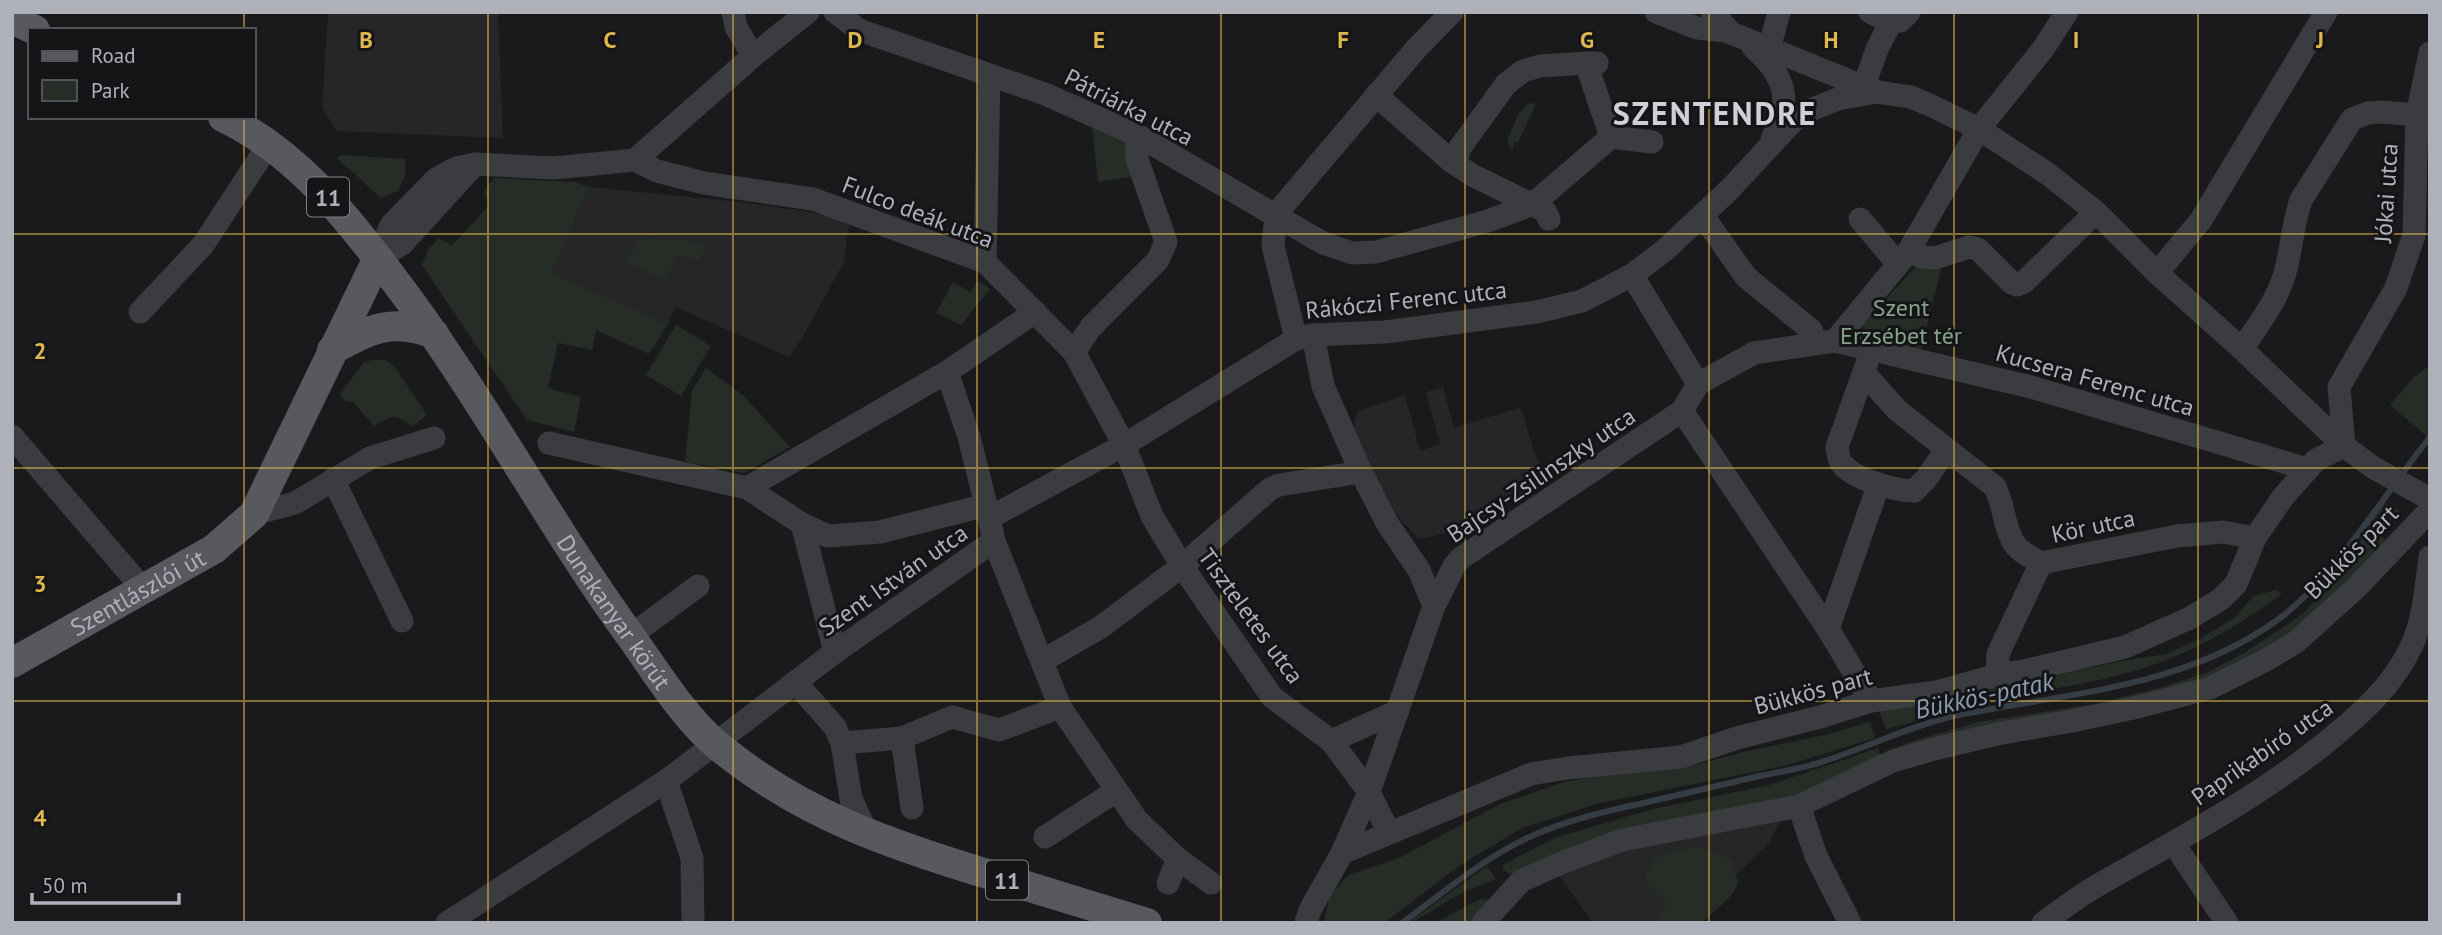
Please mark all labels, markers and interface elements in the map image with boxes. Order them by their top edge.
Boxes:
text: B [359,25,373,54]
text: C [604,25,617,54]
text: D [848,25,862,54]
text: E [1093,25,1105,54]
text: F [1337,25,1349,54]
text: G [1580,25,1594,54]
text: H [1824,25,1838,54]
text: I [2073,25,2079,54]
text: J [2315,25,2324,54]
legend [28,28,256,119]
text: Road [91,42,135,69]
street label: Pátriárka utca [1059,61,1199,153]
text: Park [91,77,130,104]
district label: SZENTENDRE [1613,92,1817,134]
street label: Jókai utca [2367,142,2405,245]
street label: Fulco deák utca [838,169,998,255]
road number: 11 [307,178,349,216]
street label: Rákóczi Ferenc utca [1304,274,1508,326]
park label: Szent Erzsébet tér [1840,292,1962,351]
text: 2 [33,336,47,365]
street label: Kucsera Ferenc utca [1992,337,2198,423]
street label: Bajcsy-Zsilinszky utca [1441,400,1641,550]
street label: Bükkös part [2297,498,2405,606]
street label: Kör utca [2048,502,2138,550]
street label: Szent István utca [813,517,973,643]
street label: Dunakanyar körút [550,528,678,695]
street label: Szentlászlói út [64,542,210,643]
street label: Tiszteletes utca [1191,542,1311,690]
text: 3 [33,569,47,598]
street label: Bükkös part [1751,660,1875,722]
water label: Bükkös-patak [1912,664,2058,726]
street label: Paprikabíró utca [2185,692,2339,812]
text: 4 [33,803,47,832]
road number: 11 [986,860,1028,900]
scale bar [32,862,178,906]
text: 50 m [42,872,88,899]

